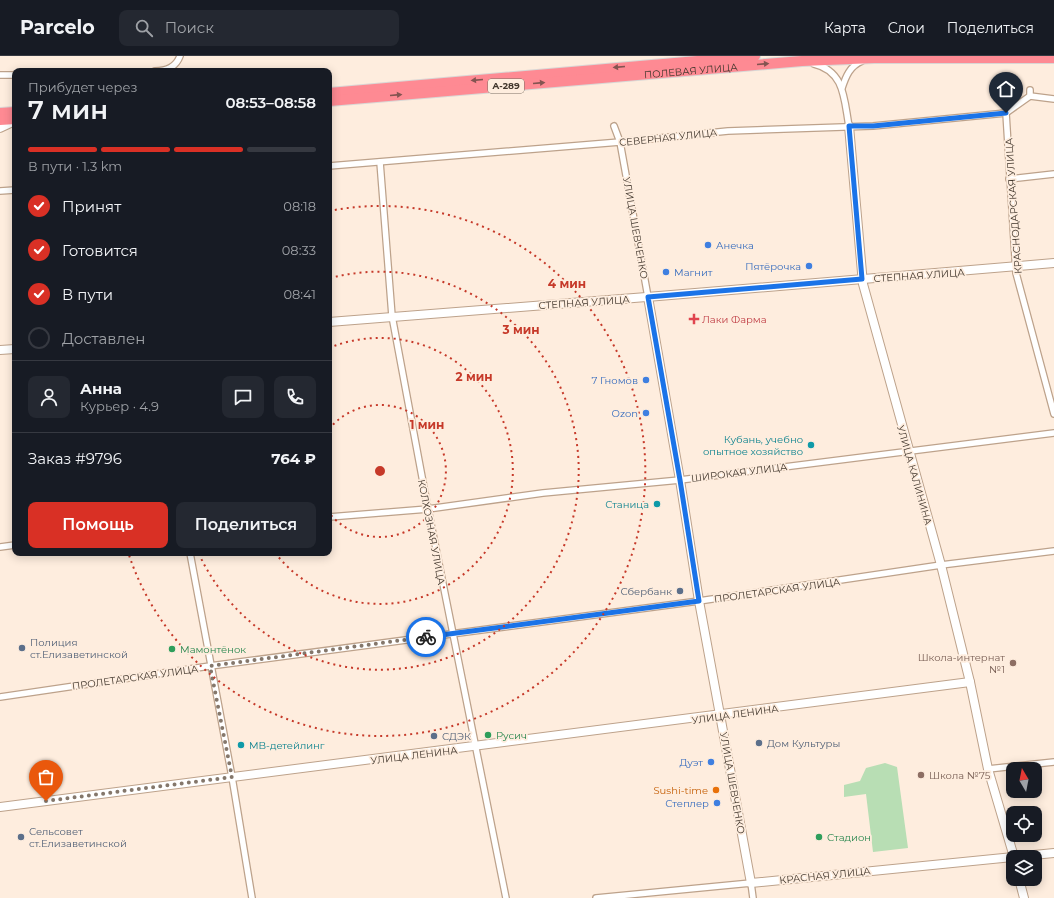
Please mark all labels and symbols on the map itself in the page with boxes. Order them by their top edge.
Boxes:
street label: ПОЛЕВАЯ УЛИЦА [643,60,739,81]
one-way arrow [757,61,769,68]
one-way arrow [613,64,625,71]
pin [989,72,1023,113]
one-way arrow [471,76,483,83]
road number: А-289 [488,79,524,93]
one-way arrow [533,80,545,87]
one-way arrow [390,92,402,98]
street label: СЕВЕРНАЯ УЛИЦА [618,126,718,149]
street label: КРАСНОДАРСКАЯ УЛИЦА [1002,137,1025,274]
street label: УЛИЦА ШЕВЧЕНКО [620,176,651,280]
place label: Анечка [716,239,754,252]
marker: Анечка [703,240,713,250]
place label: Пятёрочка [745,260,801,273]
marker: Пятёрочка [804,261,814,271]
place label: Магнит [674,266,713,279]
street label: СТЕПНАЯ УЛИЦА [873,266,966,285]
marker: Магнит [661,267,671,277]
text: 4 мин [548,276,586,291]
street label: СТЕПНАЯ УЛИЦА [538,293,631,312]
place label: Лаки Фарма [702,313,767,326]
marker: Лаки Фарма [689,314,699,324]
text: 3 мин [501,322,540,337]
text: 2 мин [455,369,493,384]
place label: 7 Гномов [592,374,638,387]
marker: 7 Гномов [641,375,651,385]
place label: Ozon [612,407,638,420]
marker: Ozon [641,408,651,418]
text: 1 мин [410,417,444,432]
street label: УЛИЦА КАЛИНИНА [894,424,935,527]
place label: Кубань, учебно опытное хозяйство [703,433,803,458]
marker: Кубань, учебно опытное хозяйство [806,440,816,450]
street label: ШИРОКАЯ УЛИЦА [690,460,788,485]
centre of rings [373,464,387,478]
street label: КОЛХОЗНАЯ УЛИЦА [415,478,448,586]
place label: Станица [605,498,649,511]
marker: Станица [652,499,662,509]
street label: ПРОЛЕТАРСКАЯ УЛИЦА [713,575,842,606]
place label: Сбербанк [621,585,672,598]
marker: Сбербанк [675,586,685,596]
courier [406,617,446,657]
place label: Полиция ст.Елизаветинской [30,636,128,661]
marker: Полиция ст.Елизаветинской [17,643,27,653]
place label: Мамонтёнок [180,643,246,656]
marker: Мамонтёнок [167,644,177,654]
place label: Школа-интернат №1 [918,651,1005,676]
marker: Школа-интернат №1 [1008,658,1018,668]
street label: ПРОЛЕТАРСКАЯ УЛИЦА [71,662,200,693]
street label: УЛИЦА ЛЕНИНА [691,702,780,727]
place label: Русич [496,729,527,742]
place label: СДЭК [442,730,471,743]
marker: Русич [483,730,493,740]
marker: СДЭК [429,731,439,741]
street label: УЛИЦА ШЕВЧЕНКО [717,731,748,835]
place label: Дом Культуры [767,737,840,750]
marker: Дом Культуры [754,738,764,748]
place label: MB-детейлинг [249,739,325,752]
marker: MB-детейлинг [236,740,246,750]
street label: УЛИЦА ЛЕНИНА [370,744,459,767]
place label: Дуэт [680,756,703,769]
marker: Дуэт [706,757,716,767]
pin [29,760,63,801]
north arrow [1006,762,1042,798]
place label: Школа №75 [929,769,991,782]
marker: Школа №75 [916,770,926,780]
place label: Sushi-time [653,784,708,797]
marker: Sushi-time [711,785,721,795]
place label: Степлер [665,797,709,810]
marker: Степлер [712,798,722,808]
place label: Сельсовет ст.Елизаветинской [29,825,127,850]
place label: Стадион [827,831,871,844]
marker: Сельсовет ст.Елизаветинской [16,832,26,842]
marker: Стадион [814,832,824,842]
street label: КРАСНАЯ УЛИЦА [779,864,872,887]

